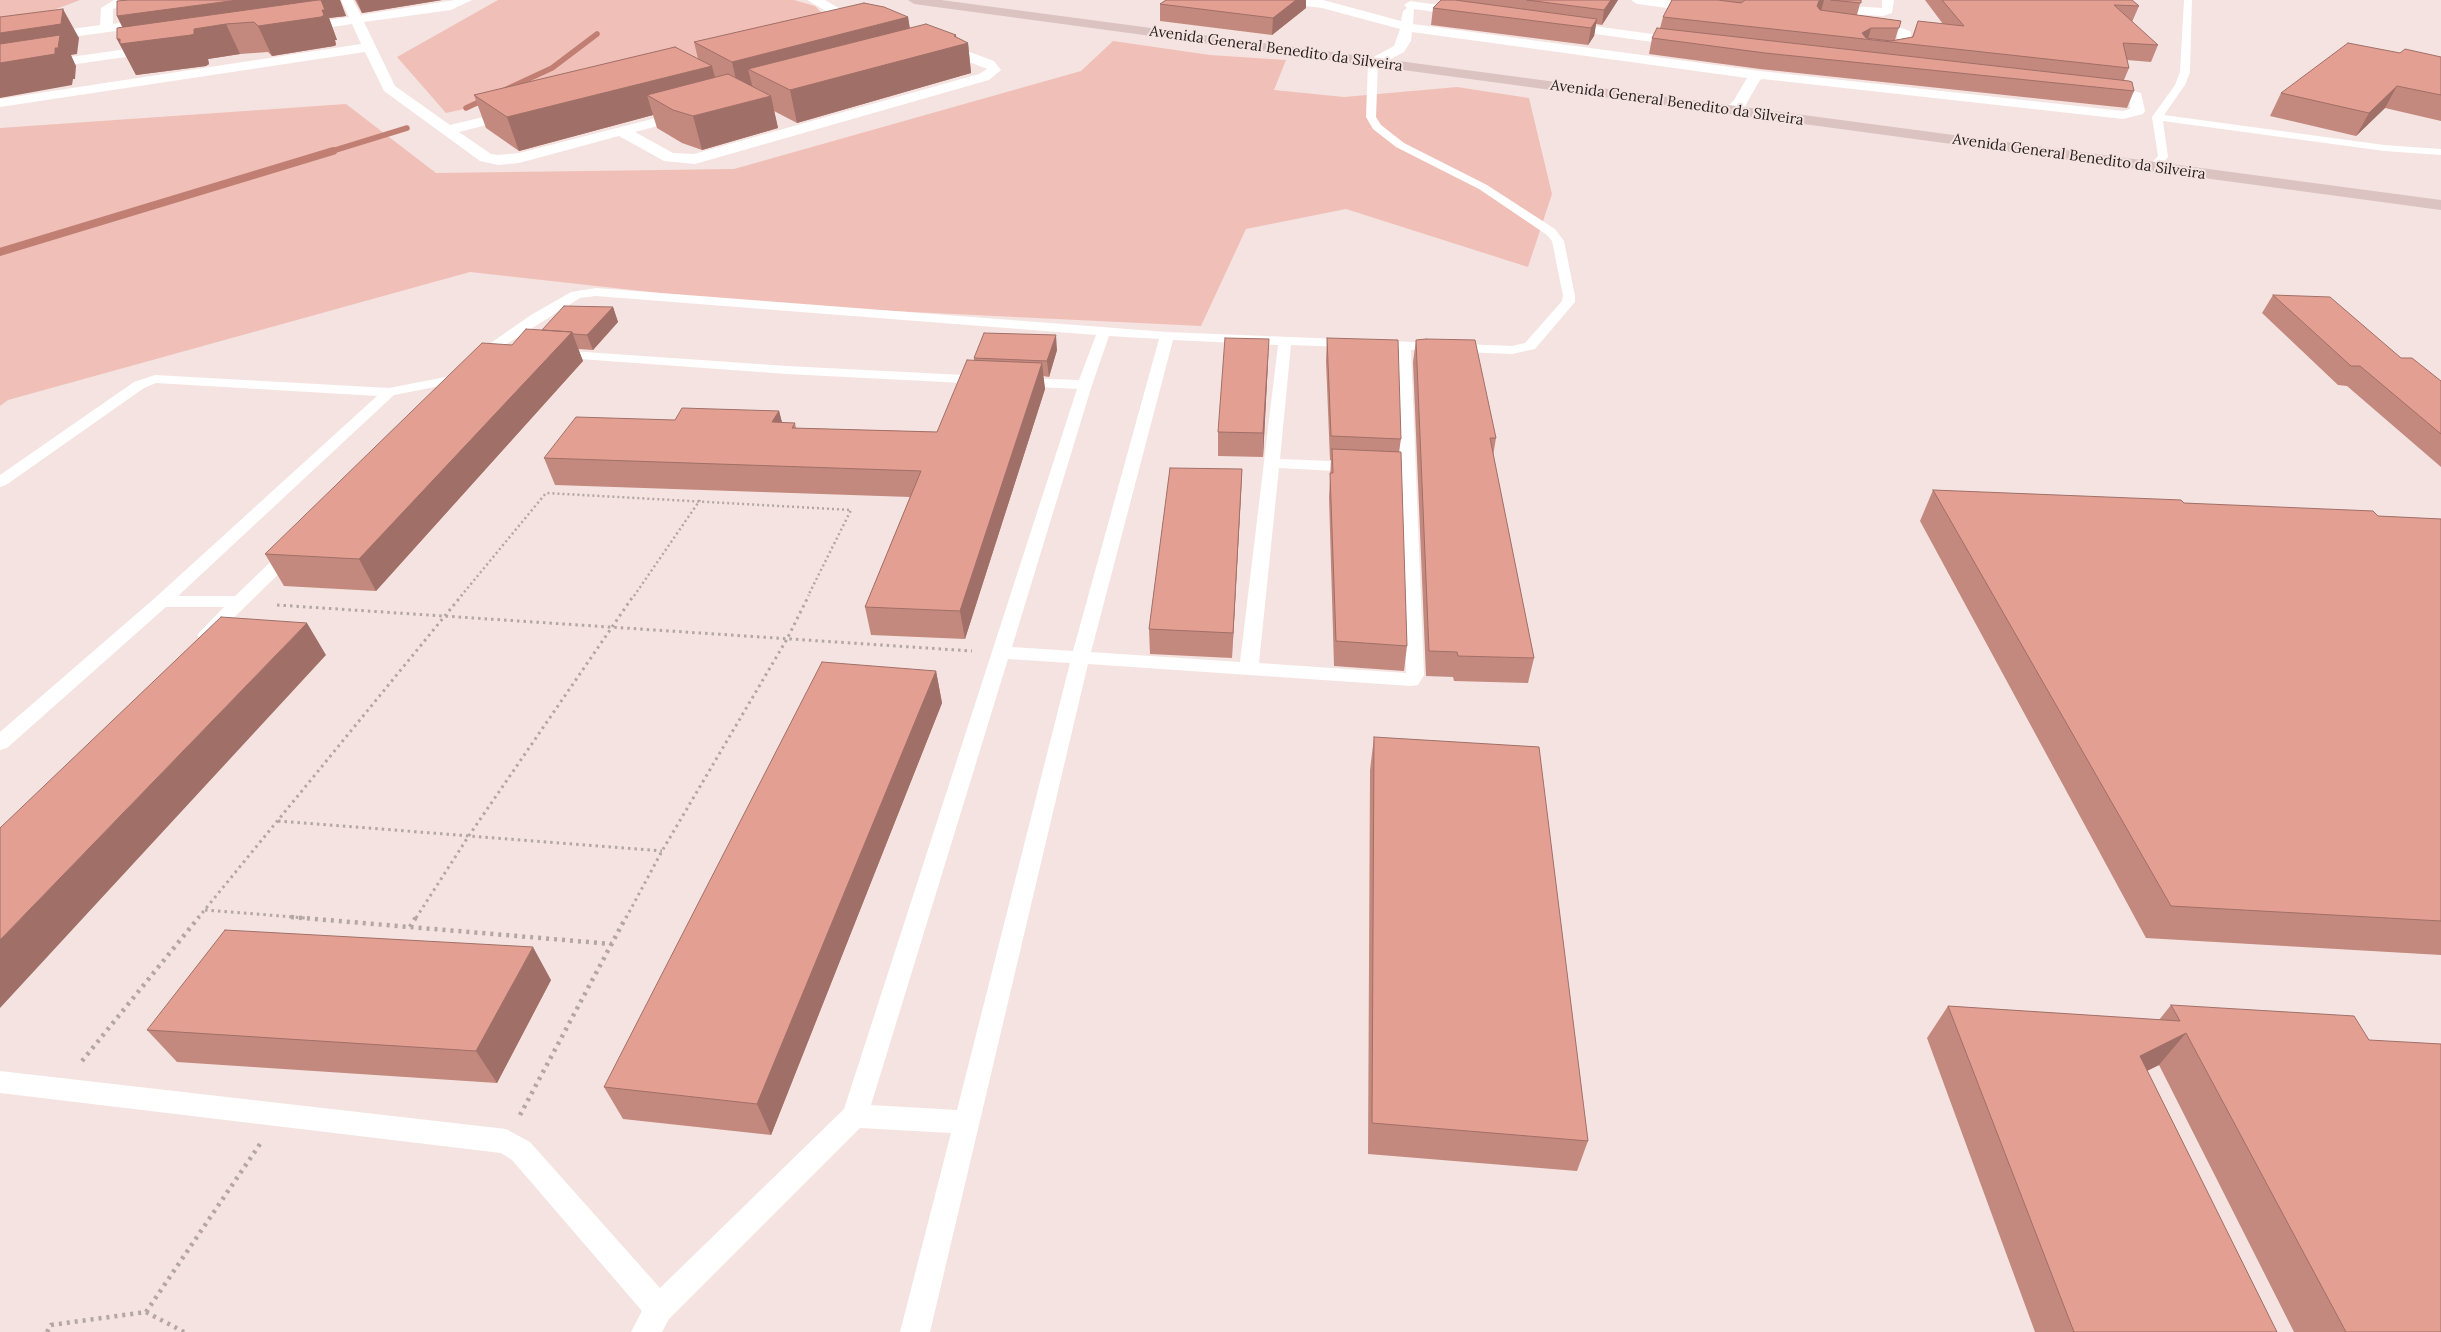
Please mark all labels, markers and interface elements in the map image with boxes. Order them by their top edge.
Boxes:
street label: Avenida General Benedito da Silveira [1148,22,1404,76]
street label: Avenida General Benedito da Silveira [1549,76,1805,130]
street label: Avenida General Benedito da Silveira [1951,130,2207,184]

